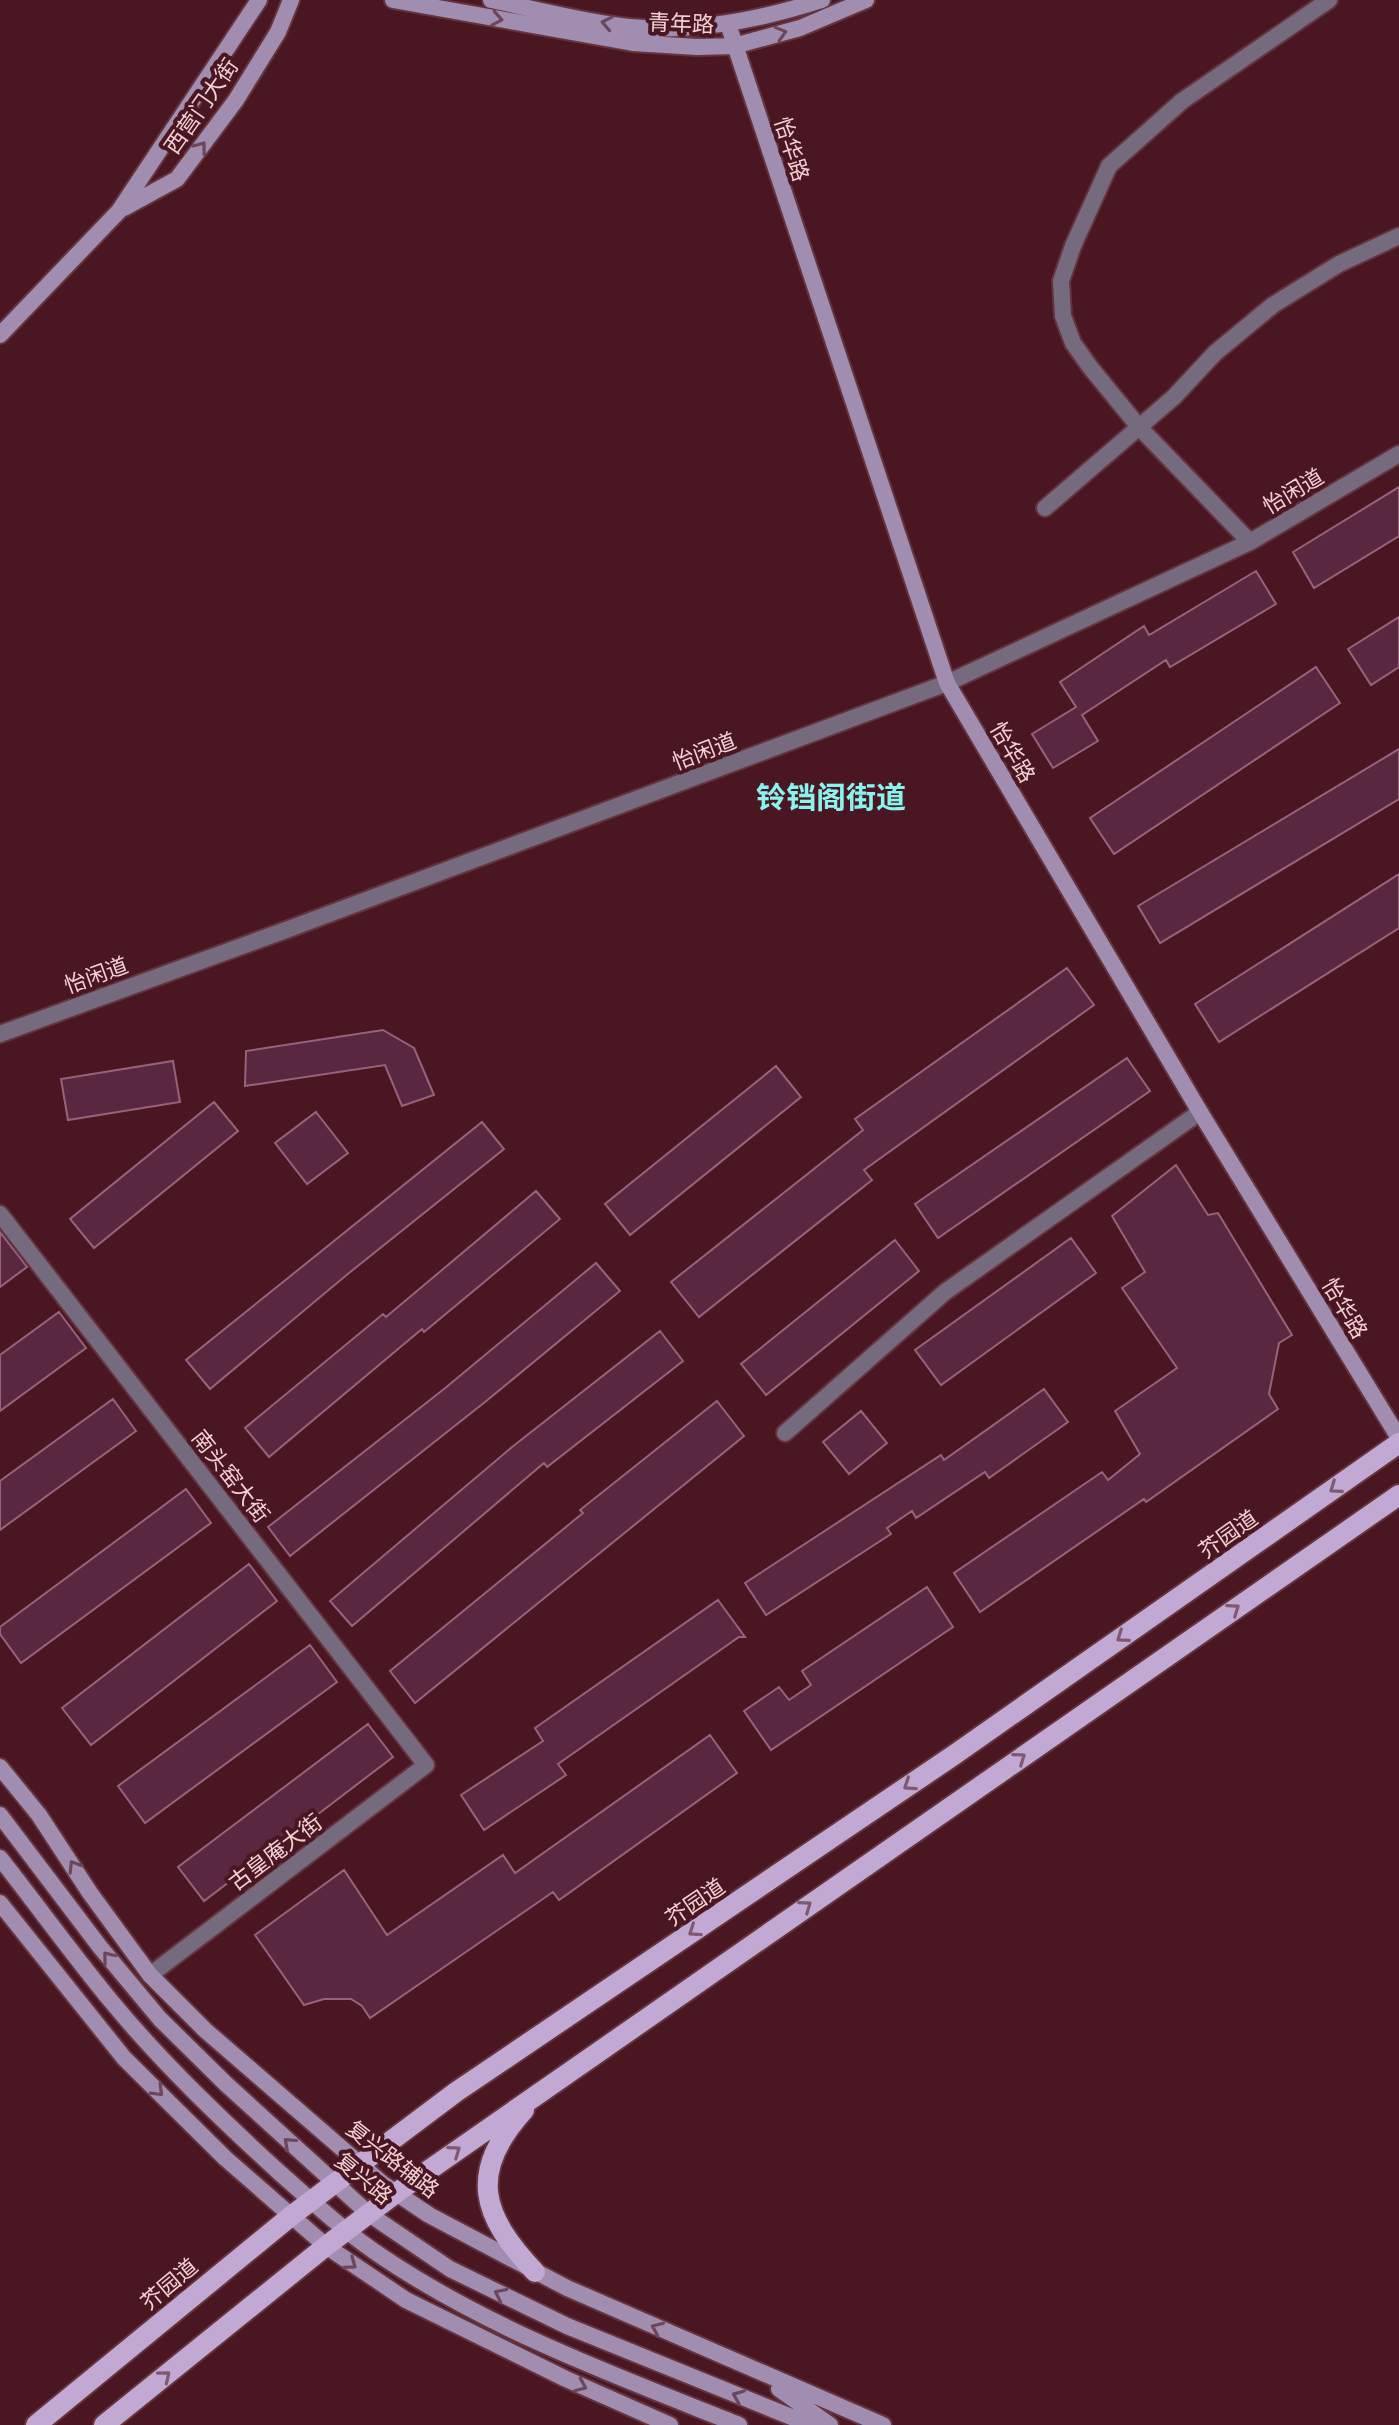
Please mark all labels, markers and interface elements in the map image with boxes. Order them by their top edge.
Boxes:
one-way arrow [491,9,504,26]
street label: 青年路 [647,11,714,40]
one-way arrow [600,15,614,32]
one-way arrow [774,26,788,42]
street label: 西营门大街 [160,55,246,160]
street label: 怡华路 [767,114,813,185]
one-way arrow [191,141,205,156]
street label: 怡闲道 [1259,465,1330,522]
street label: 怡华路 [983,718,1039,789]
street label: 怡闲道 [669,729,741,778]
district label: 铃铛阁街道 [756,782,906,819]
street label: 怡闲道 [61,953,132,1001]
street label: 怡华路 [1314,1274,1371,1345]
street label: 南头窑大街 [185,1426,274,1529]
one-way arrow [1330,1478,1344,1493]
street label: 芥园道 [1195,1506,1264,1566]
one-way arrow [1225,1604,1239,1619]
one-way arrow [1117,1627,1131,1642]
one-way arrow [1011,1753,1025,1768]
one-way arrow [903,1776,917,1791]
street label: 古皇庵大街 [224,1810,329,1898]
one-way arrow [69,1861,84,1875]
street label: 芥园道 [661,1874,731,1934]
one-way arrow [798,1901,812,1916]
one-way arrow [688,1921,702,1936]
one-way arrow [103,1952,118,1966]
one-way arrow [149,2082,163,2097]
street label: 复兴路辅路 [342,2115,444,2203]
one-way arrow [284,2138,299,2153]
one-way arrow [447,2146,461,2161]
street label: 复兴路 [330,2147,398,2209]
street label: 芥园道 [137,2254,205,2317]
one-way arrow [343,2255,357,2269]
one-way arrow [493,2288,508,2304]
one-way arrow [651,2321,665,2337]
one-way arrow [156,2371,170,2386]
one-way arrow [573,2376,587,2392]
one-way arrow [732,2389,746,2406]

